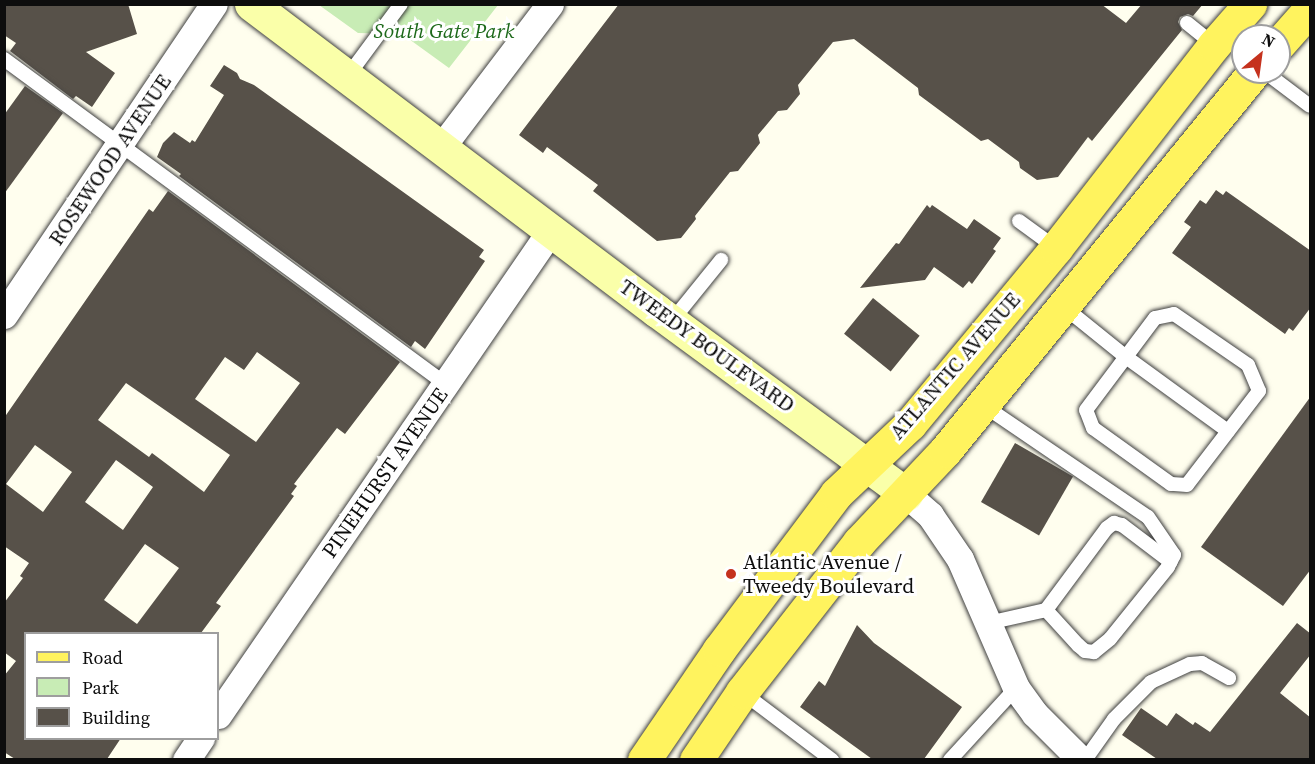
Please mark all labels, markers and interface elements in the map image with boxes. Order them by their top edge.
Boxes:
park label: South Gate Park [374,18,514,44]
north arrow [1231,24,1291,84]
text: N [1258,28,1279,52]
street label: ROSEWOOD AVENUE [43,70,177,250]
street label: TWEEDY BOULEVARD [614,274,800,418]
street label: ATLANTIC AVENUE [884,287,1026,445]
street label: PINEHURST AVENUE [317,383,453,563]
place label: Atlantic Avenue / Tweedy Boulevard [743,549,914,599]
marker: Atlantic Avenue / Tweedy Boulevard [724,567,738,581]
legend [24,632,219,740]
text: Road [82,645,123,670]
text: Park [82,675,119,700]
text: Building [82,705,150,730]

